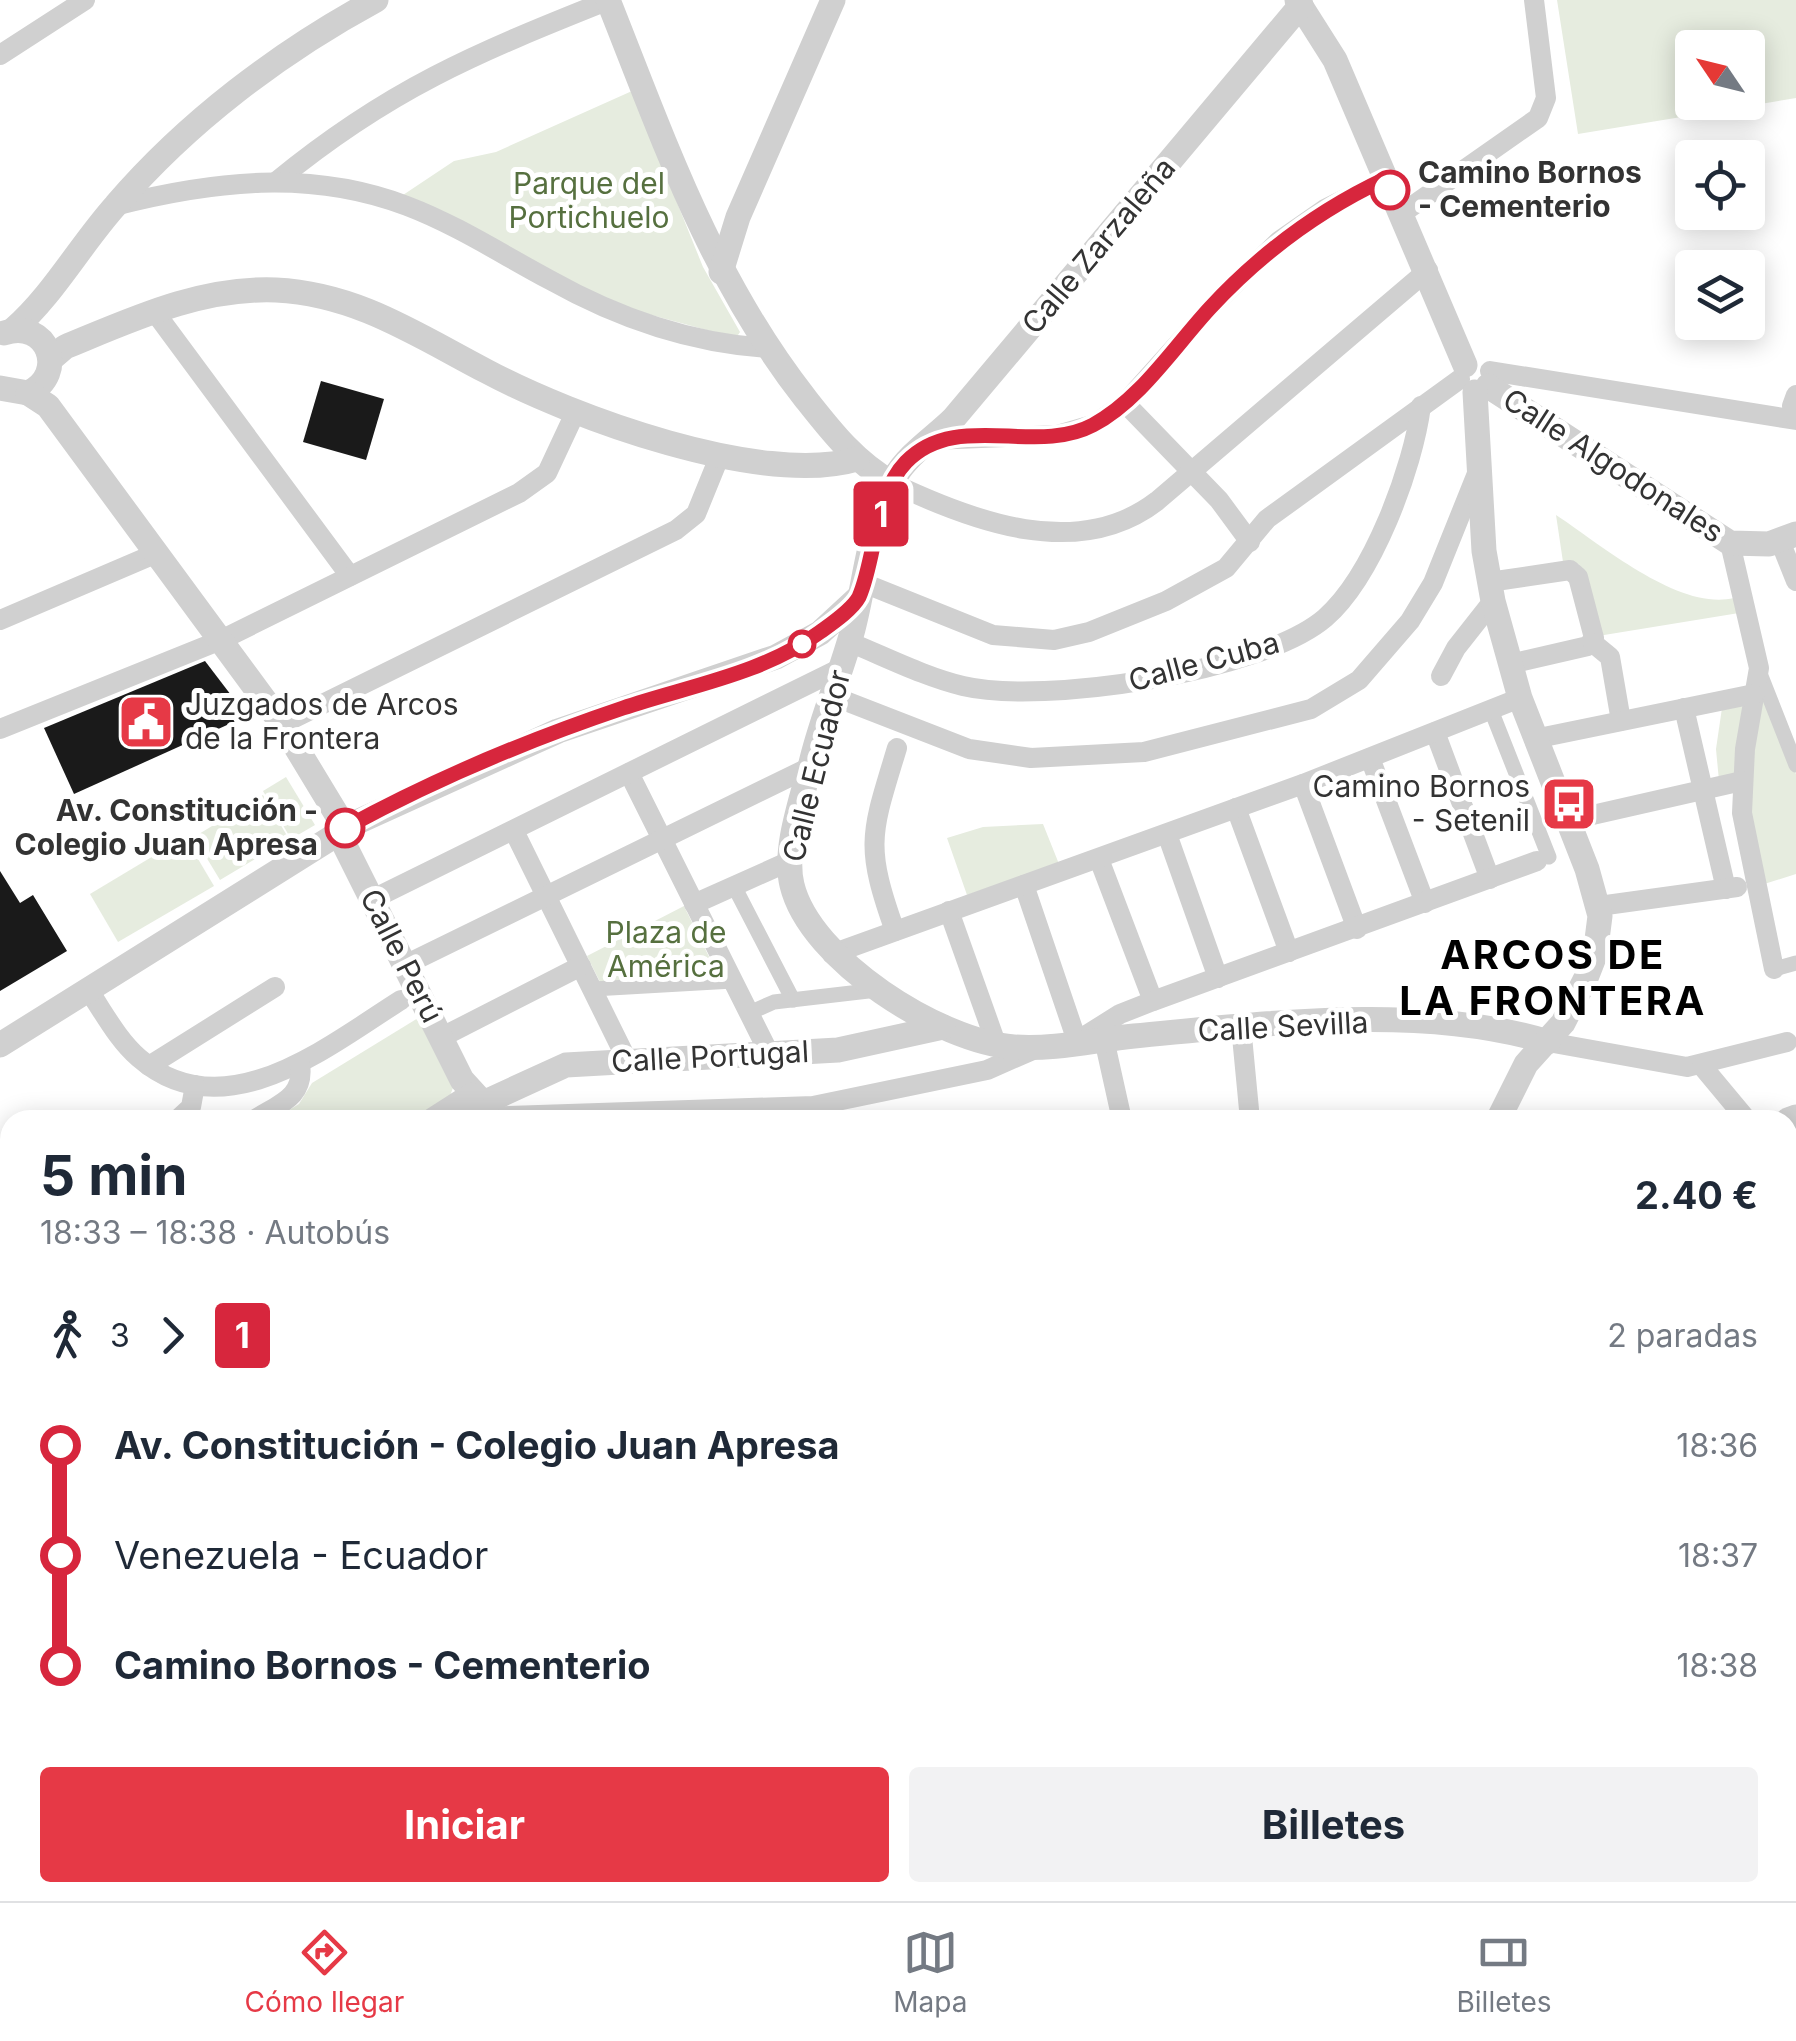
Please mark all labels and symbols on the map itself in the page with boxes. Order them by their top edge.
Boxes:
north arrow [1675,30,1765,120]
street label: Calle Zarzaleña [1014,150,1182,341]
place label: Camino Bornos - Cementerio [1418,154,1642,224]
park label: Parque del Portichuelo [508,165,670,235]
marker: Camino Bornos - Cementerio [1371,171,1409,209]
street label: Calle Algodonales [1497,381,1730,550]
line badge: 1 [848,482,914,546]
street label: Calle Cuba [1125,624,1283,698]
unlabelled marker [789,631,815,657]
street label: Calle Ecuador [775,666,857,866]
place label: Juzgados de Arcos de la Frontera [185,686,459,756]
public building icon: Juzgados de Arcos de la Frontera [116,692,176,752]
place label: Camino Bornos - Setenil [1313,768,1530,838]
bus stop icon: Camino Bornos - Setenil [1539,774,1599,834]
place label: Av. Constitución - Colegio Juan Apresa [15,792,318,862]
marker: Av. Constitución - Colegio Juan Apresa [326,809,364,847]
street label: Calle Perú [353,883,451,1028]
park label: Plaza de América [606,914,726,984]
district label: ARCOS DE LA FRONTERA [1399,930,1707,1025]
street label: Calle Sevilla [1197,1004,1369,1048]
street label: Calle Portugal [610,1033,810,1079]

